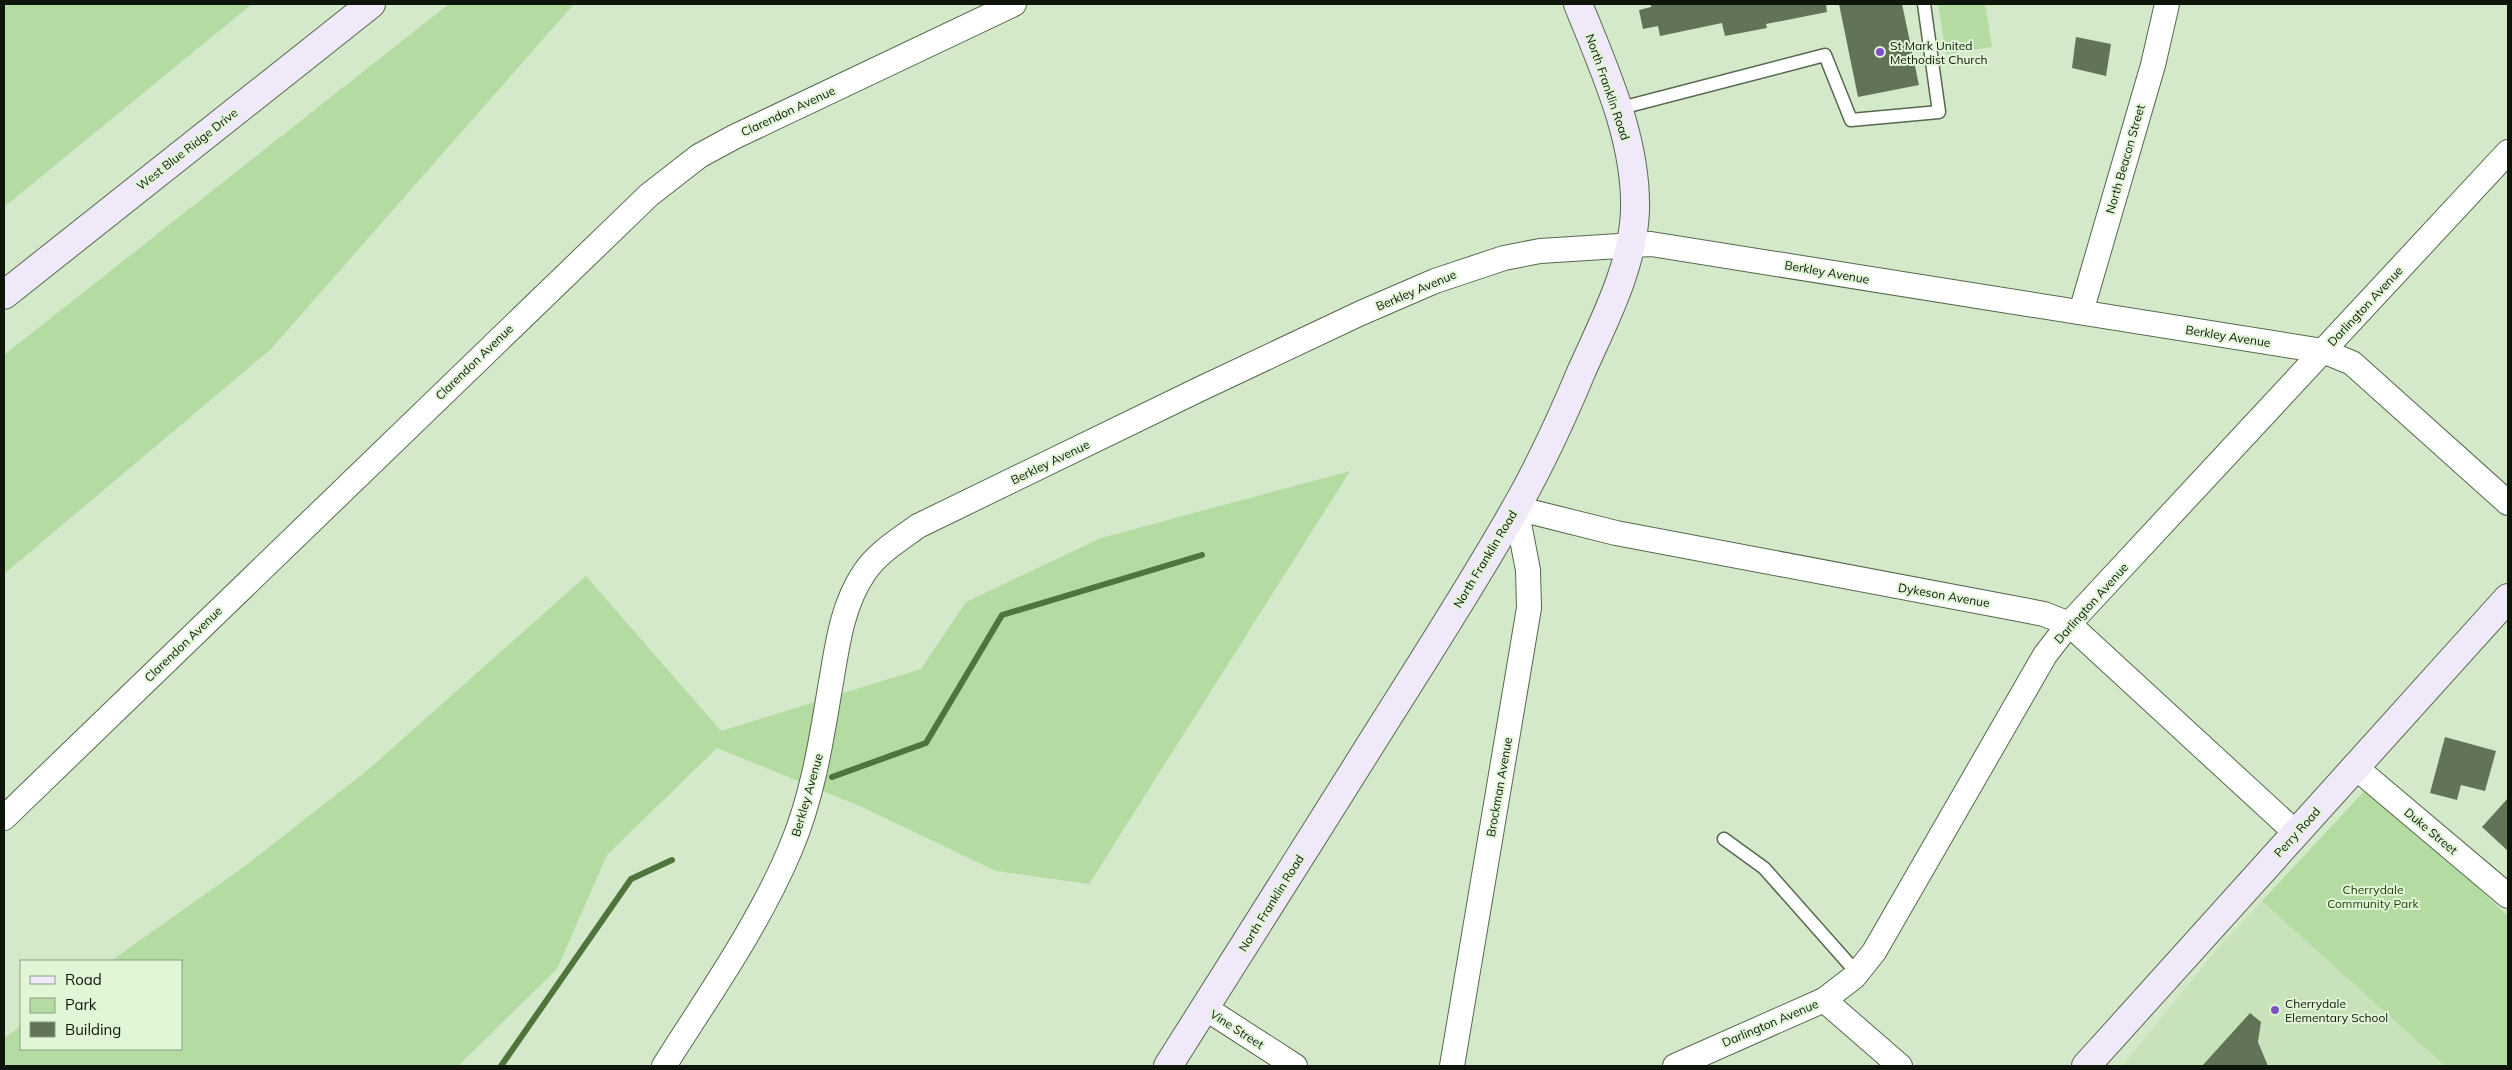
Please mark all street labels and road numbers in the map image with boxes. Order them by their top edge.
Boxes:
street label: North Franklin Road [1583,32,1633,142]
street label: Clarendon Avenue [739,83,837,139]
street label: North Beacon Street [2102,103,2148,215]
street label: West Blue Ridge Drive [133,105,241,193]
street label: Berkley Avenue [1783,257,1871,287]
street label: Darlington Avenue [2324,263,2406,349]
street label: Berkley Avenue [1374,266,1458,314]
street label: Clarendon Avenue [432,321,516,403]
street label: Berkley Avenue [2184,322,2272,350]
street label: Berkley Avenue [1008,436,1092,488]
street label: North Franklin Road [1450,507,1520,611]
street label: Darlington Avenue [2051,560,2131,646]
street label: Dykeson Avenue [1897,580,1991,610]
street label: Clarendon Avenue [141,603,225,685]
street label: Brockman Avenue [1483,736,1515,838]
street label: Berkley Avenue [788,752,826,838]
street label: Perry Road [2271,804,2323,860]
street label: Duke Street [2401,804,2461,858]
street label: North Franklin Road [1235,852,1307,954]
street label: Darlington Avenue [1719,996,1821,1050]
street label: Vine Street [1207,1006,1267,1052]

